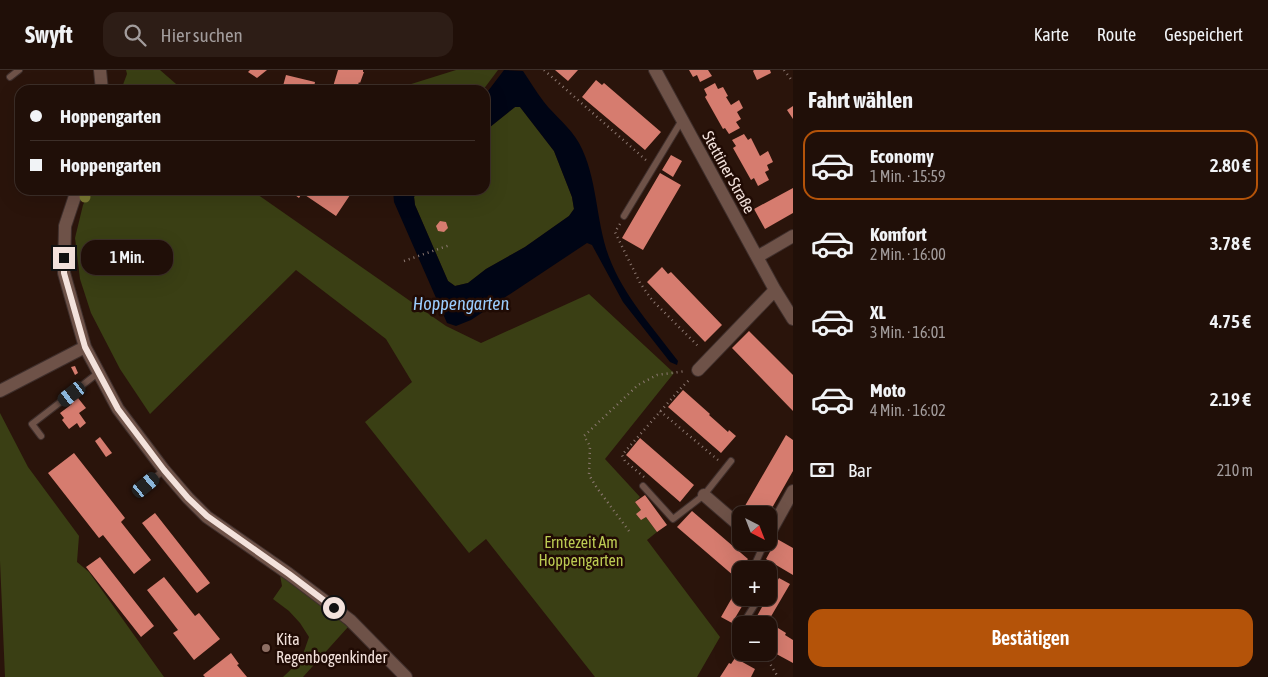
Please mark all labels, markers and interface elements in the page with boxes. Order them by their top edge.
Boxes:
search box [103,12,453,57]
text: Swyft [25,21,73,48]
icon: search [121,21,149,49]
text: Hier suchen [161,24,243,46]
text: Karte [1034,24,1069,45]
text: Route [1097,24,1136,45]
text: Gespeichert [1164,24,1243,45]
text: Fahrt wählen [808,87,913,113]
text: Hoppengarten [60,105,161,127]
street label: Stettiner Straße [699,128,759,216]
icon: car [810,143,855,188]
text: Economy [870,145,934,167]
text: Hoppengarten [60,154,161,176]
text: 2.80 € [1210,154,1251,176]
text: 1 Min. · 15:59 [870,167,945,185]
icon: car [810,221,855,266]
text: Komfort [870,223,927,245]
text: 3.78 € [1210,232,1251,254]
callout: 1 Min. [82,240,174,276]
text: 2 Min. · 16:00 [870,245,946,263]
route end [53,247,75,269]
text: 1 Min. [110,248,144,266]
water label: Hoppengarten [413,293,509,314]
icon: car [810,299,855,344]
text: XL [870,301,886,323]
text: 4.75 € [1210,310,1251,332]
text: 3 Min. · 16:01 [870,323,946,341]
icon: car [810,377,855,422]
car [55,379,88,409]
text: Moto [870,379,906,401]
text: 2.19 € [1210,388,1251,410]
text: 4 Min. · 16:02 [870,401,946,419]
icon: cash [808,456,836,484]
text: Bar [848,459,871,481]
text: 210 m [1217,461,1253,479]
car [129,470,162,500]
north arrow [732,506,778,551]
map controls [732,506,777,661]
park label: Erntezeit Am Hoppengarten [538,533,624,570]
button: + [732,561,777,606]
route start [323,597,345,619]
button: Bestätigen [808,609,1253,667]
button: − [732,616,777,661]
place label: Kita Regenbogenkinder [276,630,387,667]
marker: Kita Regenbogenkinder [260,642,272,654]

